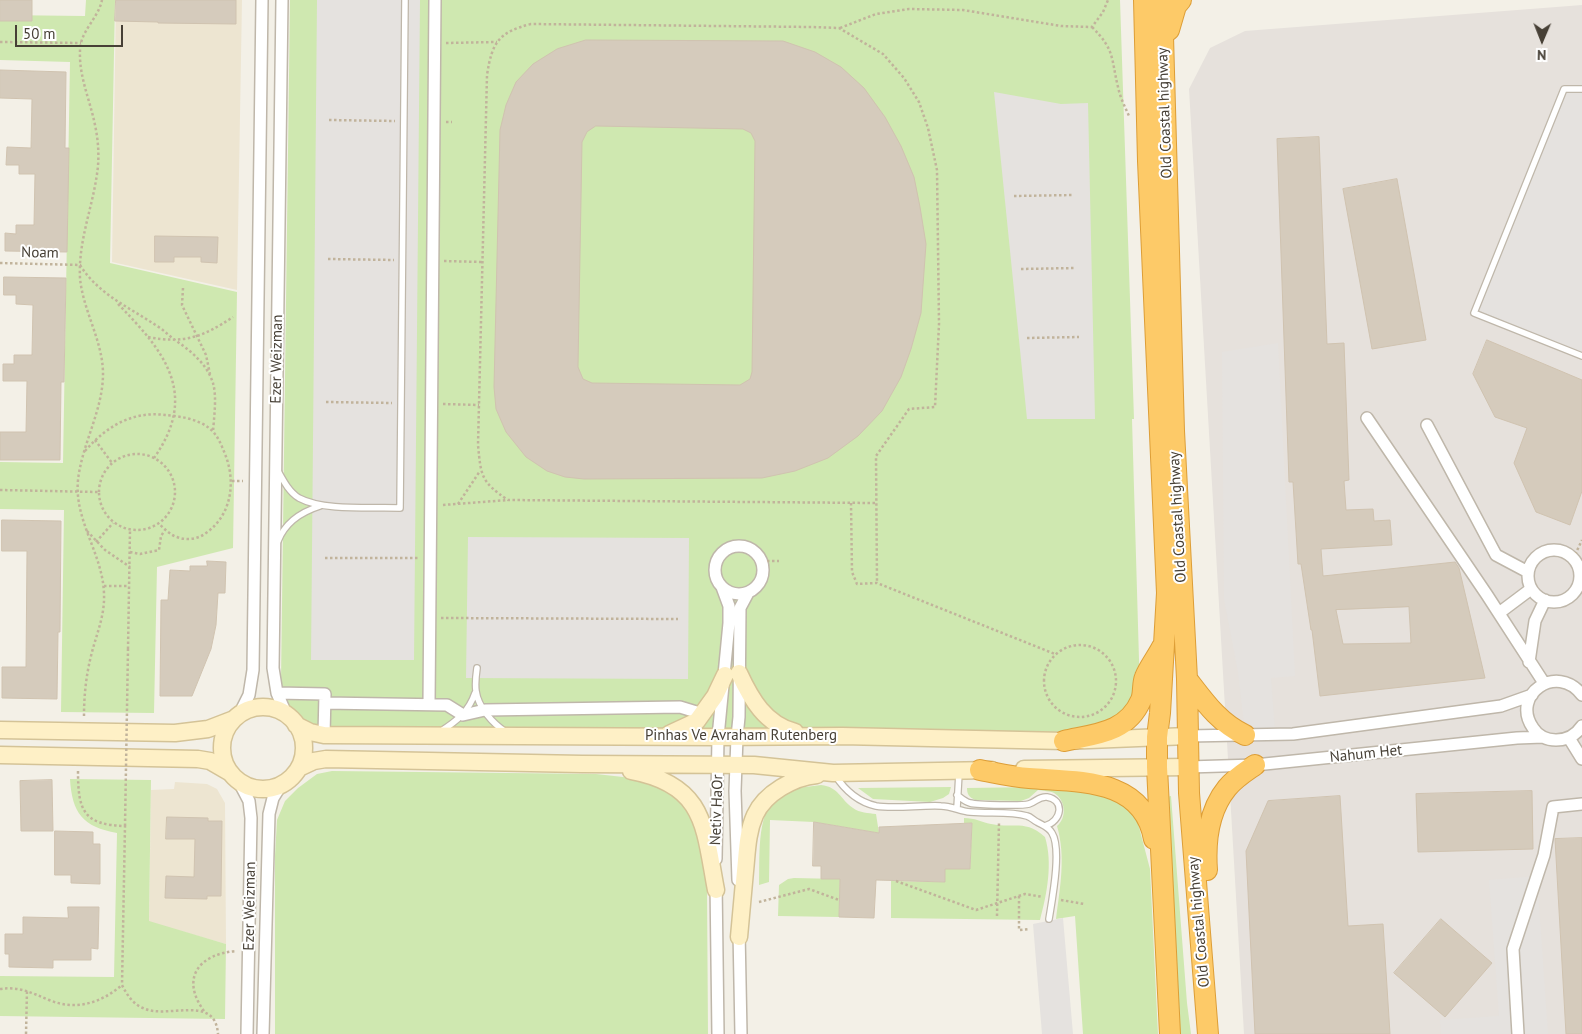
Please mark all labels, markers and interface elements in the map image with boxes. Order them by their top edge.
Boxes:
scale bar [18,15,125,47]
north arrow [1517,15,1567,65]
text: 50 m [23,24,56,43]
text: N [1537,46,1547,64]
street label: Old Coastal highway [1154,47,1176,179]
street label: Noam [21,244,59,262]
street label: Ezer Weizman [267,314,287,404]
street label: Old Coastal highway [1166,451,1190,583]
street label: Pinhas Ve Avraham Rutenberg [645,727,837,745]
street label: Nahum Het [1329,741,1403,767]
street label: Netiv HaOr [707,774,727,846]
street label: Old Coastal highway [1184,856,1214,988]
street label: Ezer Weizman [240,861,260,951]

